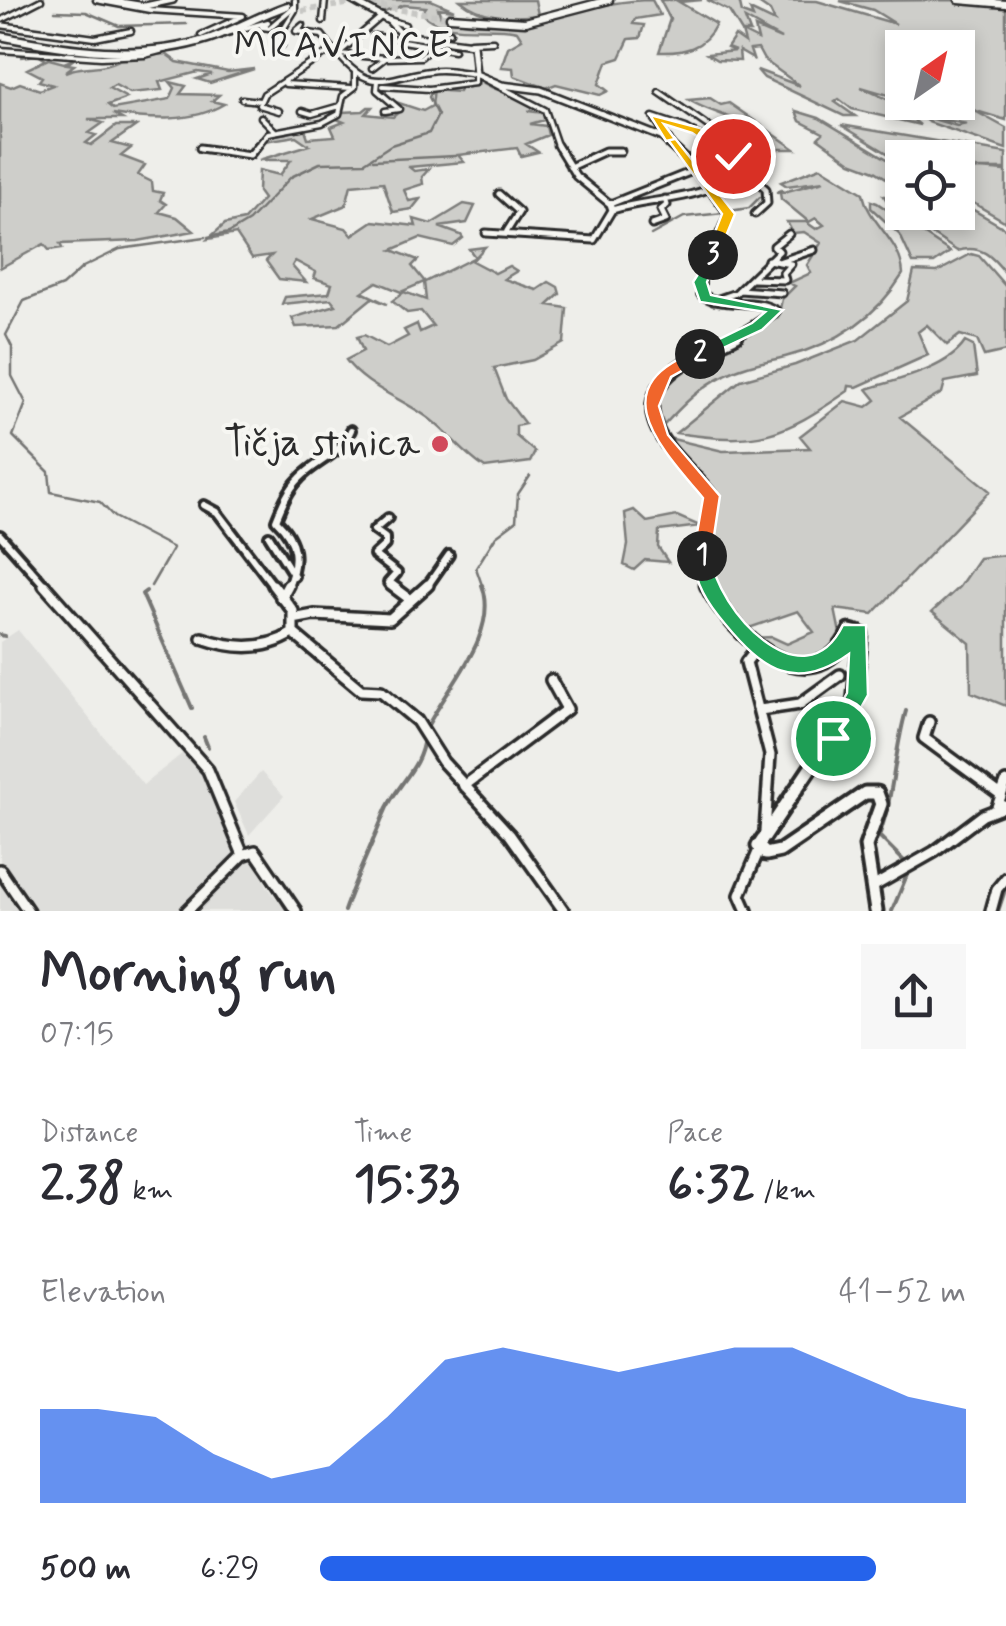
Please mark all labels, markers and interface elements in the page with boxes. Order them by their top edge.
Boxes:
district label: MRAVINCE [234,22,452,71]
north arrow [885,30,975,120]
map controls [885,30,975,230]
pin [691,114,776,199]
icon: check [706,129,761,184]
button: locate [885,140,975,230]
pin: 3 [688,230,738,280]
text: 3 [707,236,719,273]
pin: 2 [675,329,725,379]
text: 2 [693,335,707,372]
place label: Tičja stinica [224,418,421,470]
marker: Tičja stinica [429,433,451,455]
pin: 1 [677,531,727,581]
text: 1 [696,537,708,574]
pin [791,696,876,781]
icon: arrive [806,711,861,766]
text: Morning run [40,939,337,1011]
button: share [861,944,966,1049]
text: 07:15 [40,1013,114,1055]
text: Distance [40,1115,138,1152]
text: Time [354,1115,412,1152]
text: Pace [667,1115,723,1152]
text: 2.38 [40,1152,125,1218]
text: 15:33 [354,1152,460,1218]
text: 6:32 [667,1152,755,1218]
text: km [125,1173,173,1210]
text: /km [755,1173,816,1210]
text: Elevation [40,1271,166,1313]
text: 41–52 m [839,1271,966,1313]
text: 500 m [40,1548,131,1590]
text: 6:29 [200,1548,260,1590]

